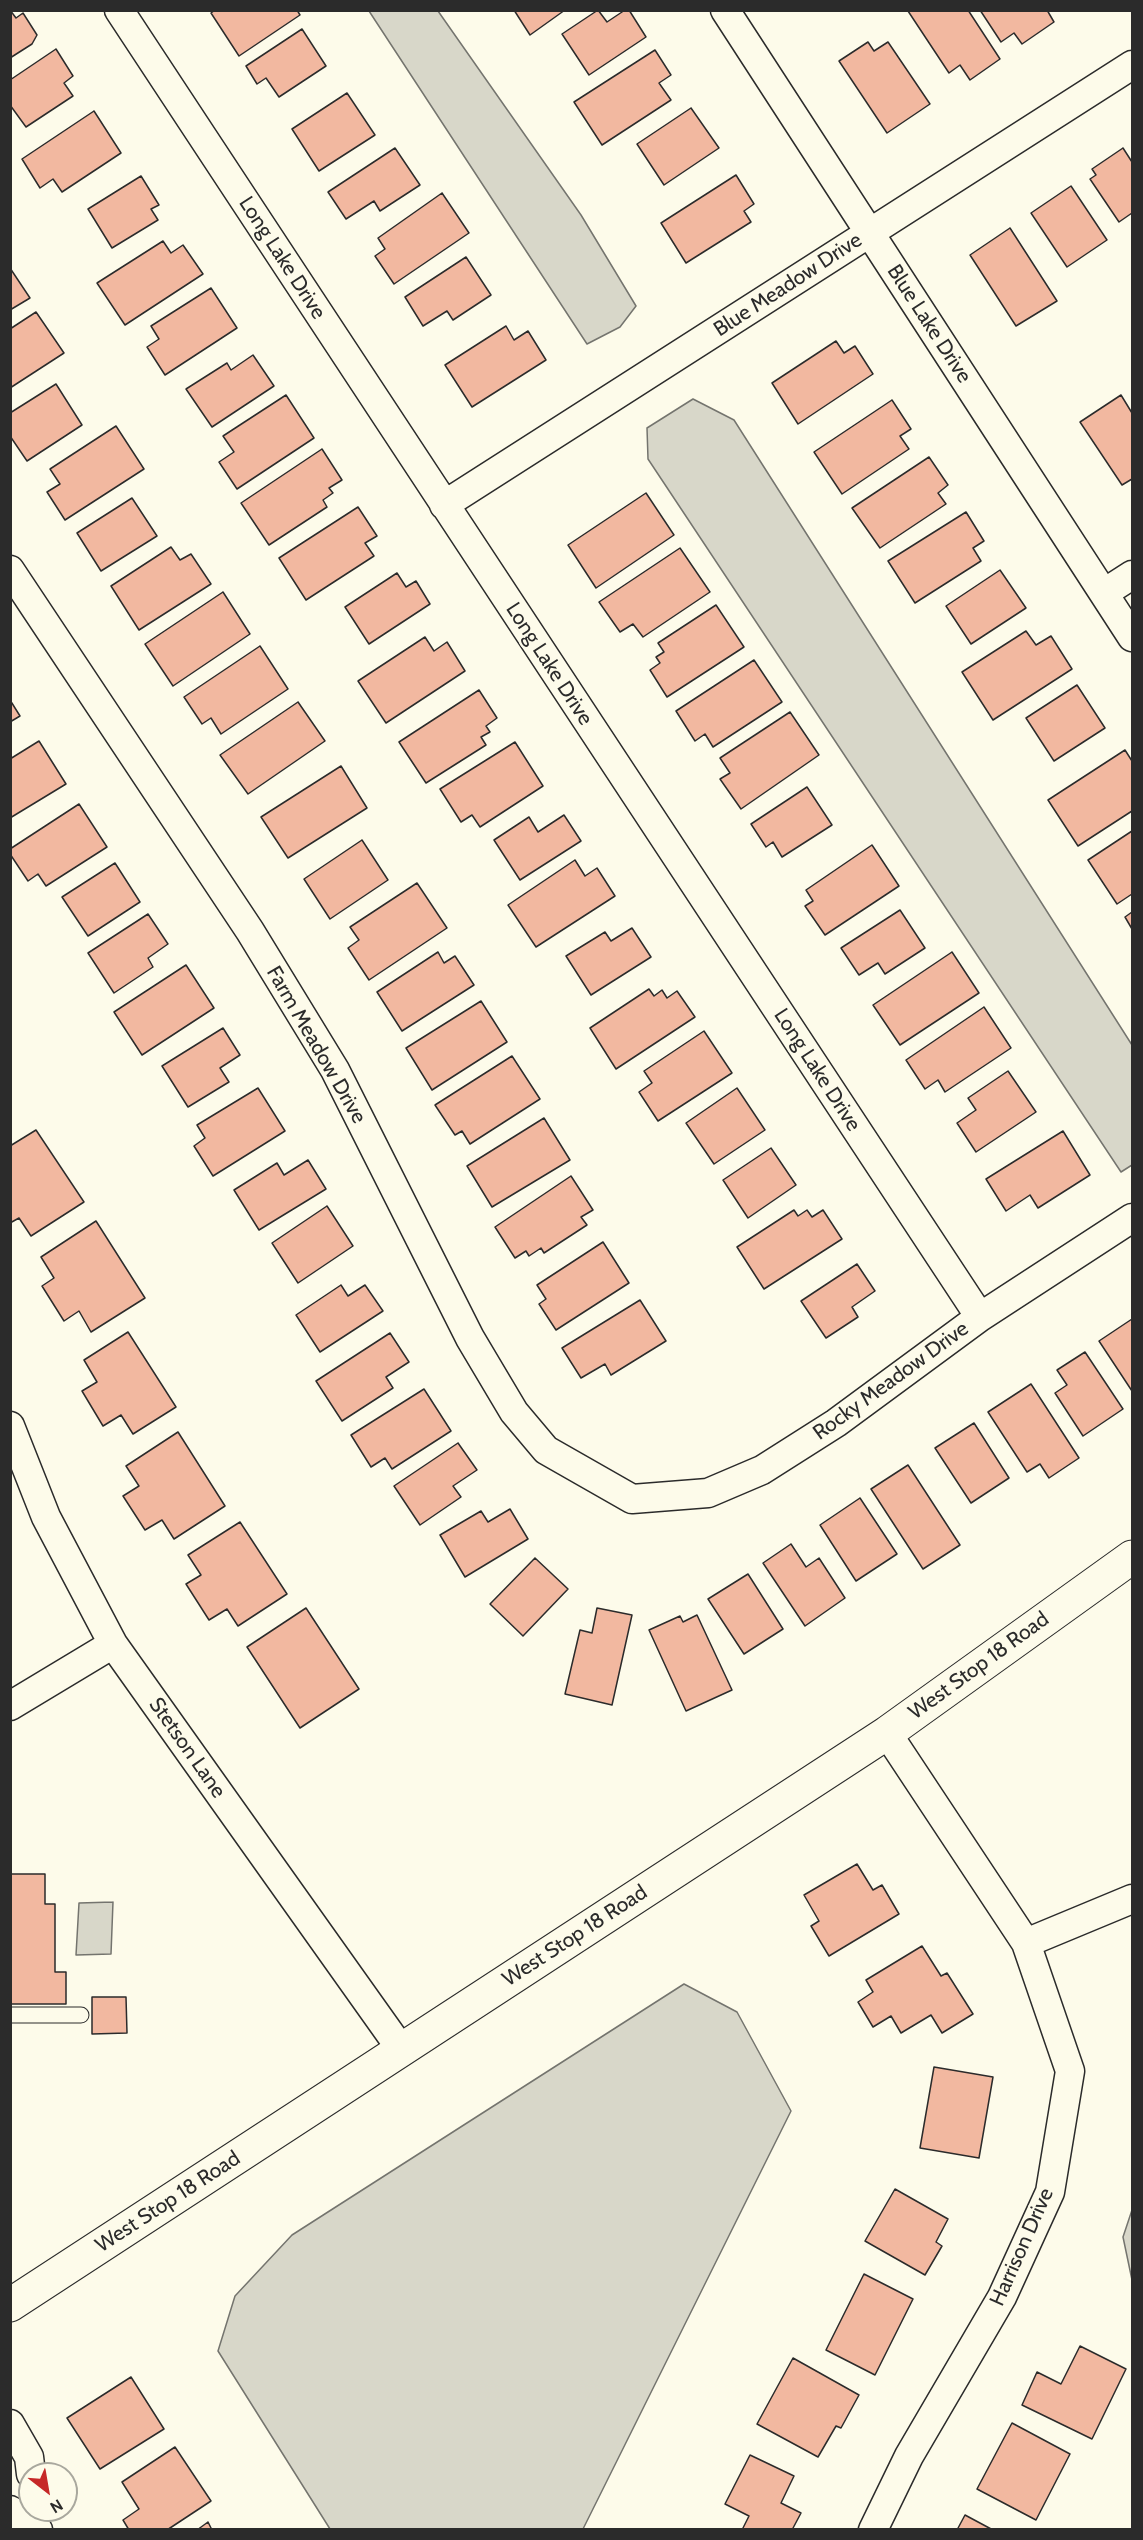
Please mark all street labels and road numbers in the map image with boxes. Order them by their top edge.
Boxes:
street label: Long Lake Drive [233,192,331,324]
street label: Blue Meadow Drive [709,228,867,342]
street label: Blue Lake Drive [881,260,977,388]
street label: Long Lake Drive [500,598,598,730]
street label: Farm Meadow Drive [261,962,371,1128]
street label: Long Lake Drive [768,1004,866,1136]
street label: Rocky Meadow Drive [808,1316,974,1446]
street label: West Stop 18 Road [904,1607,1054,1725]
street label: Stetson Lane [143,1693,231,1803]
street label: West Stop 18 Road [498,1880,652,1992]
street label: West Stop 18 Road [91,2146,245,2258]
street label: Harrison Drive [985,2184,1059,2310]

